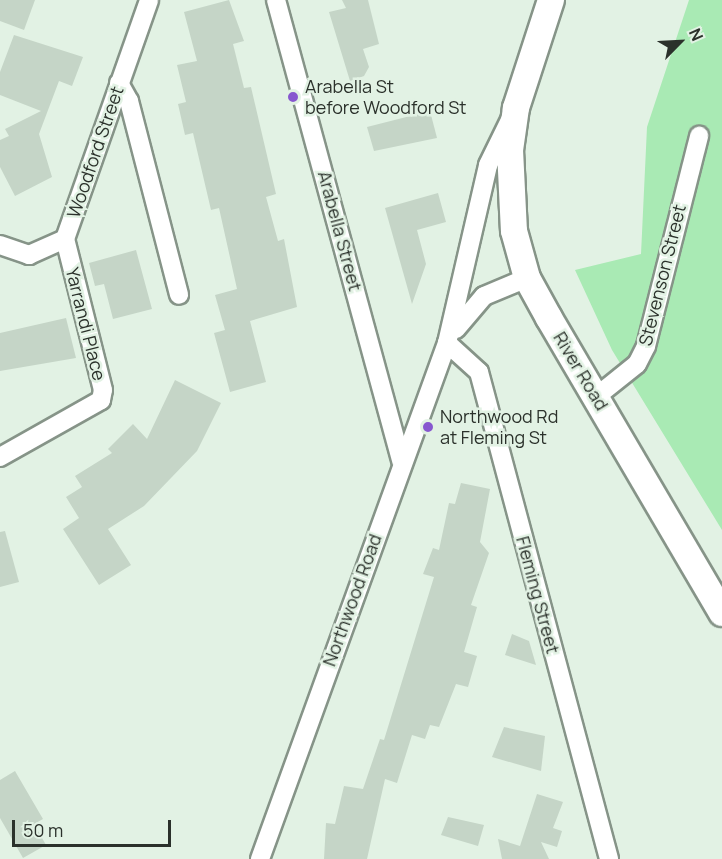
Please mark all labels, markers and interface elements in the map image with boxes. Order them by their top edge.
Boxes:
north arrow [650,12,710,72]
text: N [684,25,709,44]
place label: Arabella St before Woodford St [305,76,467,118]
street label: Woodford Street [62,83,128,221]
marker: Arabella St before Woodford St [286,90,300,104]
street label: Arabella Street [314,169,366,293]
street label: Stevenson Street [634,202,690,348]
street label: Yarrandi Place [62,265,110,383]
street label: River Road [549,328,613,414]
place label: Northwood Rd at Fleming St [440,406,558,448]
marker: Northwood Rd at Fleming St [421,420,435,434]
street label: Northwood Road [318,531,386,669]
street label: Fleming Street [512,534,564,656]
scale bar [15,808,174,846]
text: 50 m [23,818,63,842]

